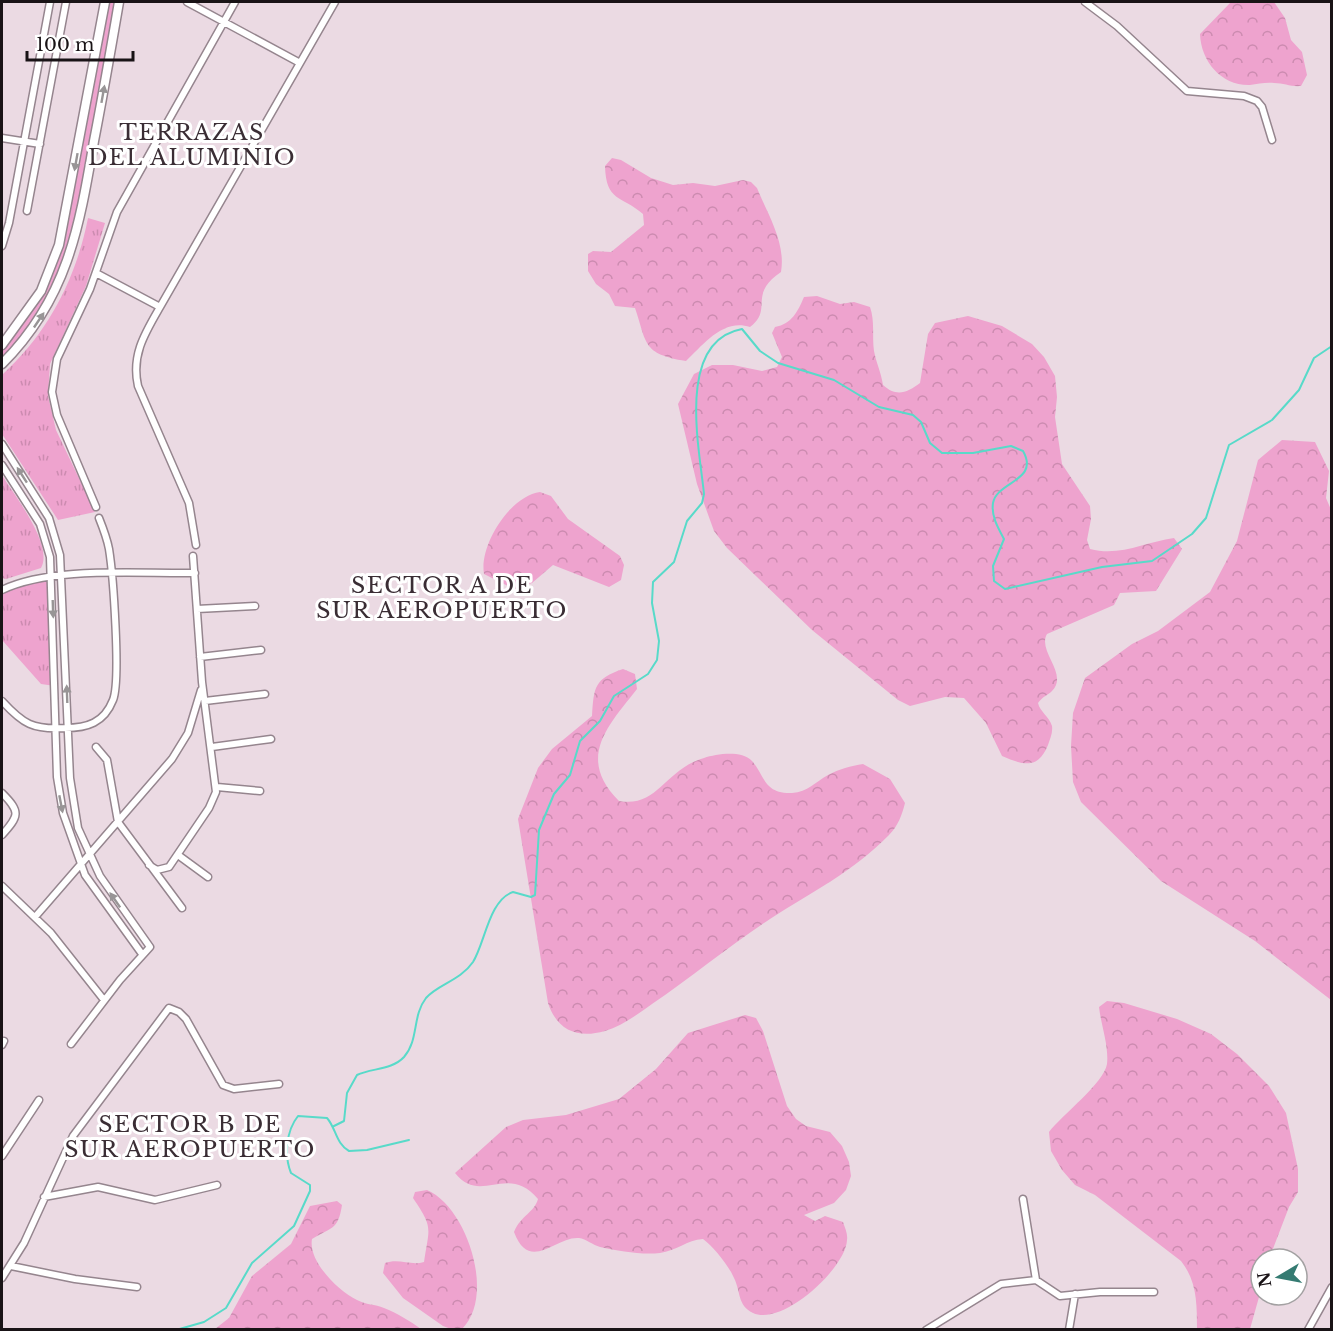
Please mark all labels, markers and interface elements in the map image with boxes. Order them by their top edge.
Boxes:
scale bar [27,24,134,62]
text: 100 m [36,34,94,56]
one-way arrow [99,84,108,103]
district label: TERRAZAS DEL ALUMINIO [88,119,296,171]
one-way arrow [72,153,81,172]
one-way arrow [33,312,45,328]
one-way arrow [16,468,28,484]
district label: SECTOR A DE SUR AEROPUERTO [316,572,568,624]
one-way arrow [48,599,58,618]
one-way arrow [62,684,71,703]
one-way arrow [57,794,66,813]
one-way arrow [109,892,121,908]
district label: SECTOR B DE SUR AEROPUERTO [64,1111,316,1163]
north arrow [1249,1247,1309,1307]
text: N [1253,1270,1275,1289]

